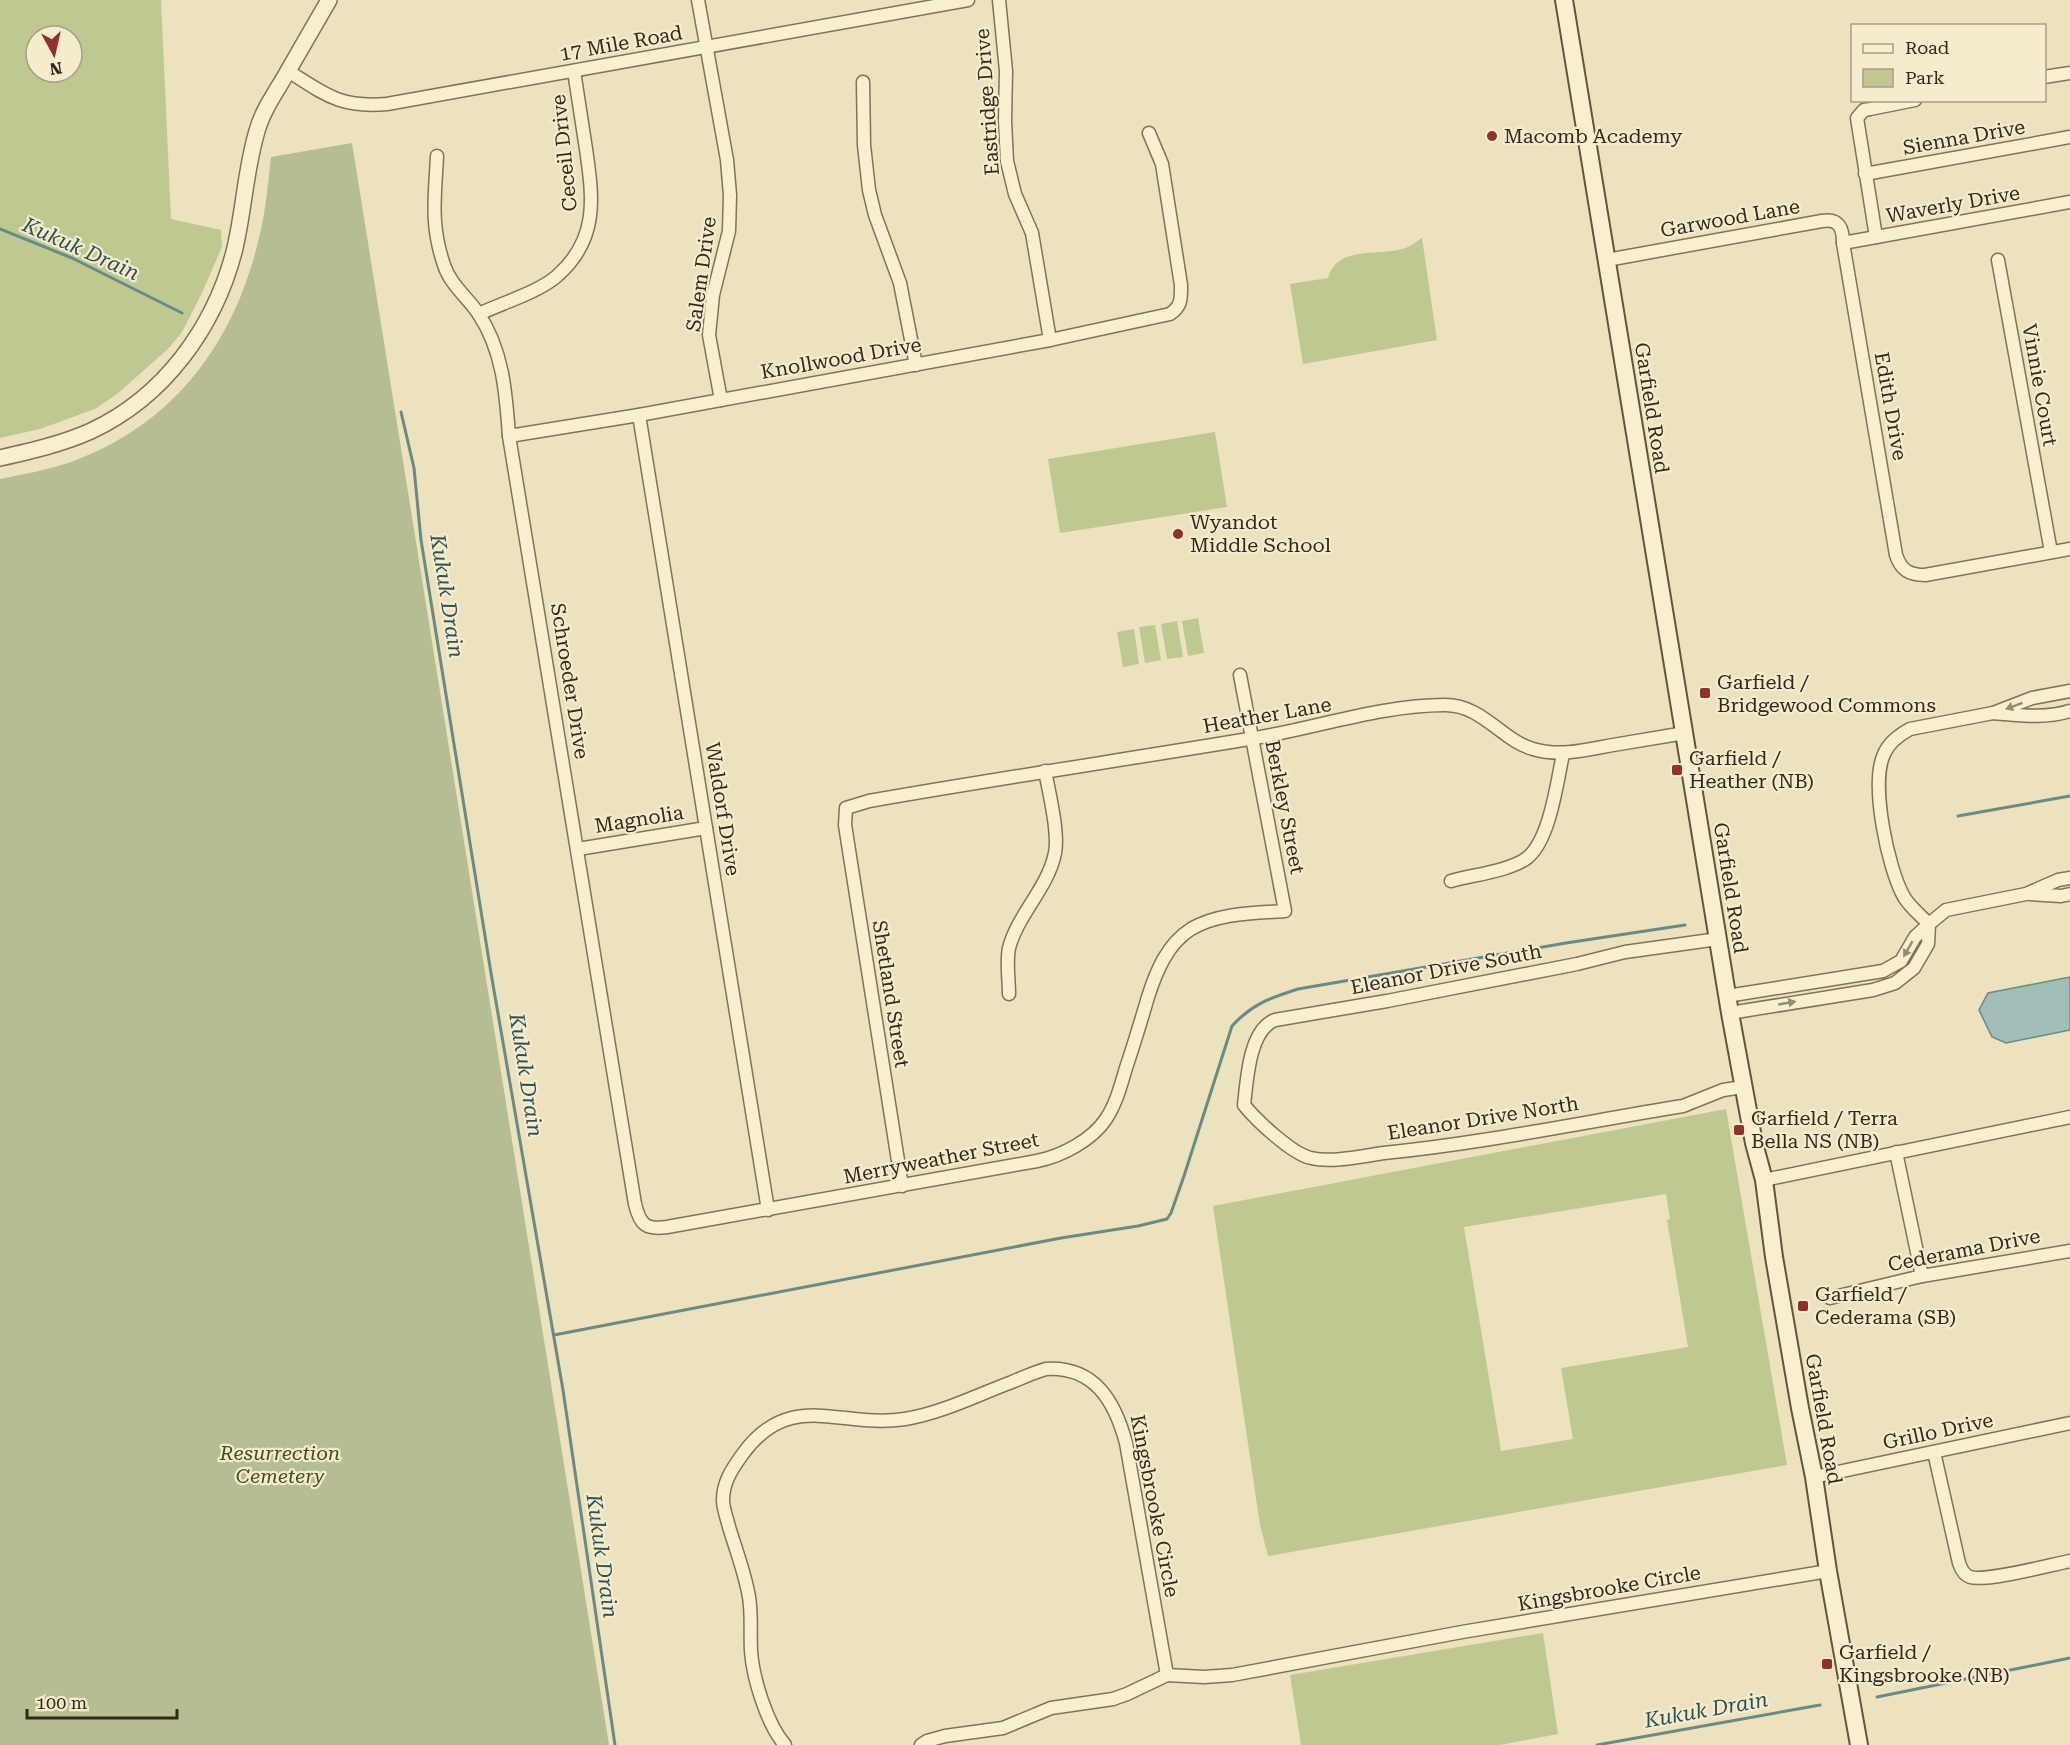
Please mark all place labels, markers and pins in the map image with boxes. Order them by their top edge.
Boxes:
place label: Macomb Academy [1504,124,1682,148]
marker: Macomb Academy [1485,129,1499,143]
place label: Wyandot Middle School [1190,510,1331,557]
marker: Wyandot Middle School [1171,527,1185,541]
place label: Garfield / Bridgewood Commons [1717,670,1936,717]
marker: Garfield / Bridgewood Commons [1698,686,1712,700]
place label: Garfield / Heather (NB) [1689,746,1814,793]
marker: Garfield / Heather (NB) [1670,763,1684,777]
place label: Garfield / Terra Bella NS (NB) [1751,1106,1898,1153]
marker: Garfield / Terra Bella NS (NB) [1732,1123,1746,1137]
place label: Garfield / Cederama (SB) [1815,1282,1956,1329]
marker: Garfield / Cederama (SB) [1796,1299,1810,1313]
place label: Garfield / Kingsbrooke (NB) [1839,1640,2009,1687]
marker: Garfield / Kingsbrooke (NB) [1820,1657,1834,1671]

